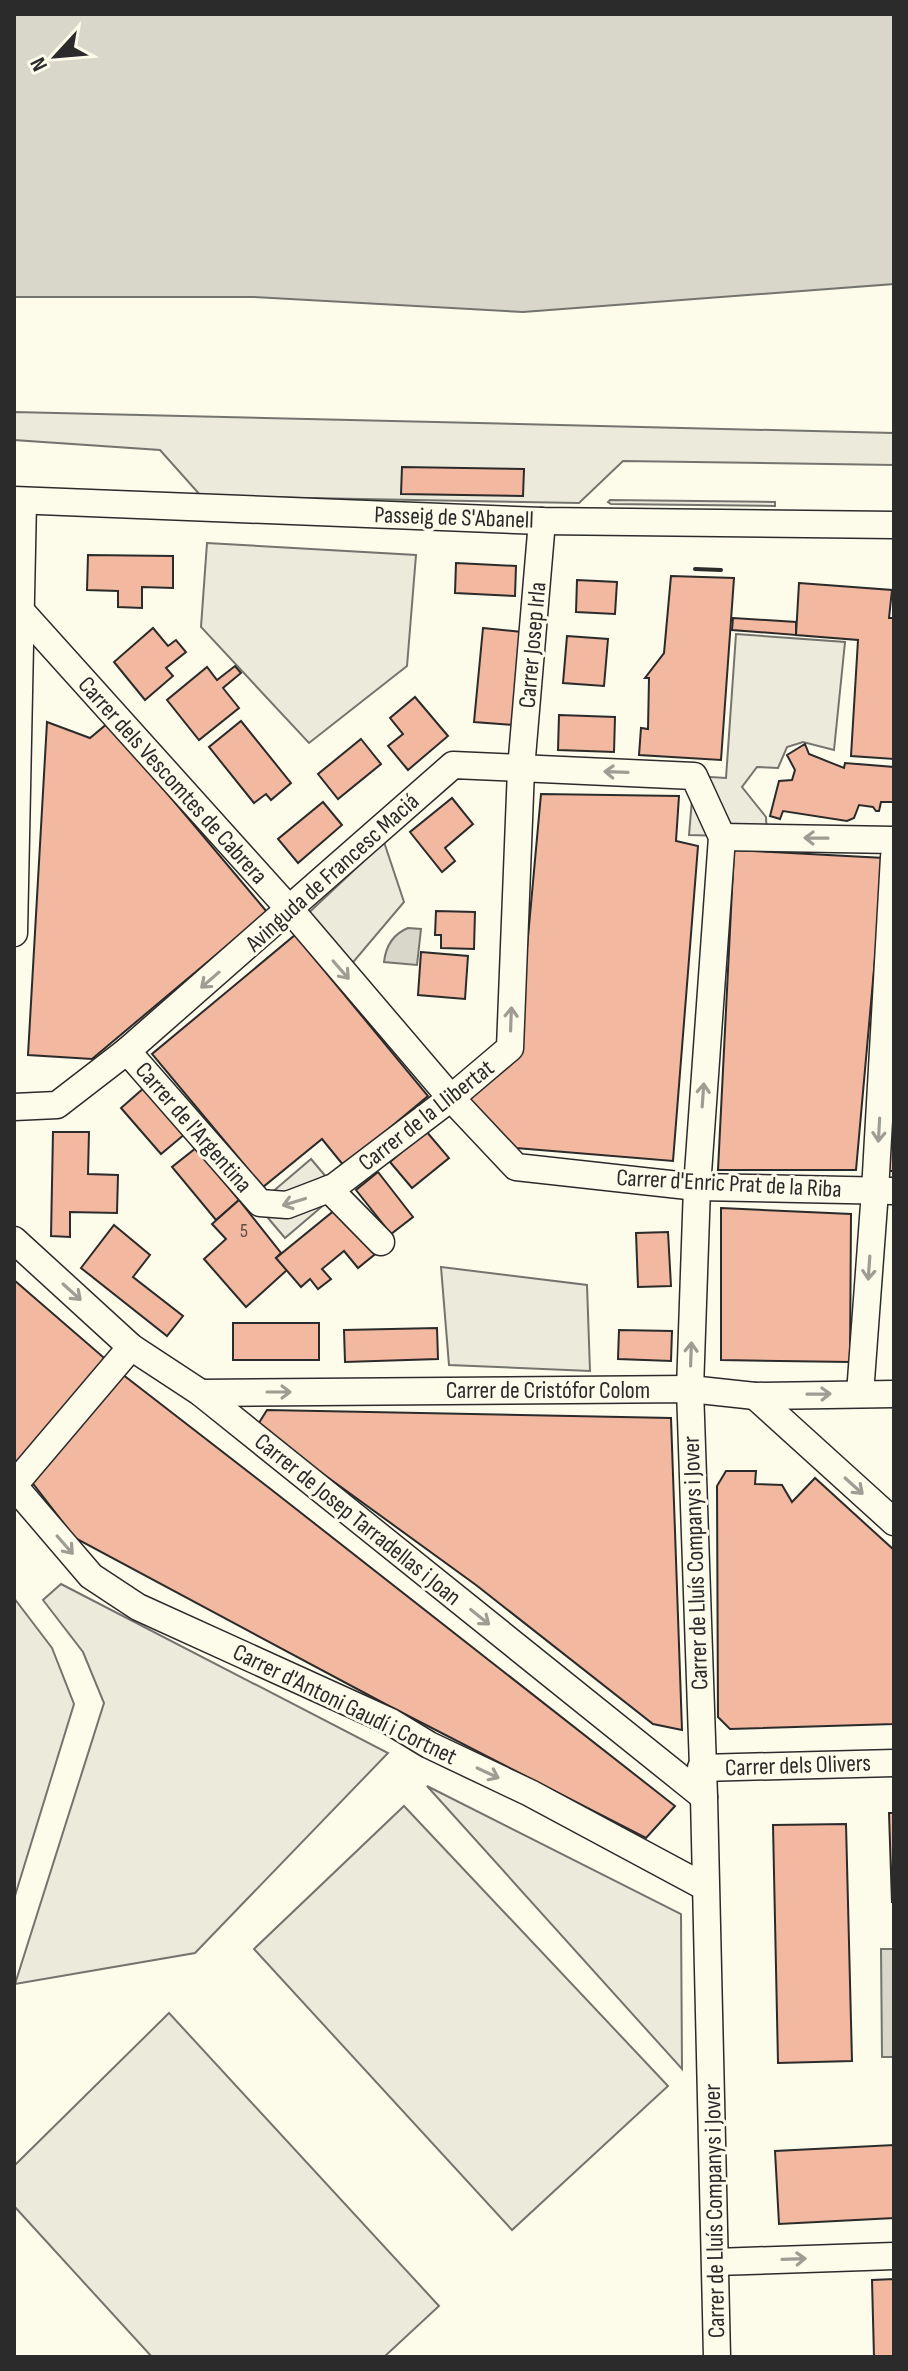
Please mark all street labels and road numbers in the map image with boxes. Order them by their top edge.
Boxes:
street label: Passeig de S'Abanell [374,500,534,535]
street label: Carrer Josep Irla [513,581,552,709]
street label: Carrer dels Vescomtes de Cabrera [72,671,273,890]
street label: Avinguda de Francesc Maciá [239,787,425,959]
street label: Carrer de la Llibertat [353,1053,500,1177]
street label: Carrer de l'Argentina [129,1056,258,1199]
street label: Carrer d'Enric Prat de la Riba [616,1163,842,1204]
street label: Carrer de Cristófor Colom [446,1376,650,1405]
street label: Carrer de Josep Tarradellas i Joan [248,1427,467,1612]
street label: Carrer de Lluís Companys i Jover [677,1435,714,1691]
street label: Carrer d'Antoni Gaudí i Cortnet [228,1638,461,1771]
street label: Carrer dels Olivers [725,1748,871,1783]
street label: Carrer de Lluís Companys i Jover [698,2083,731,2338]

